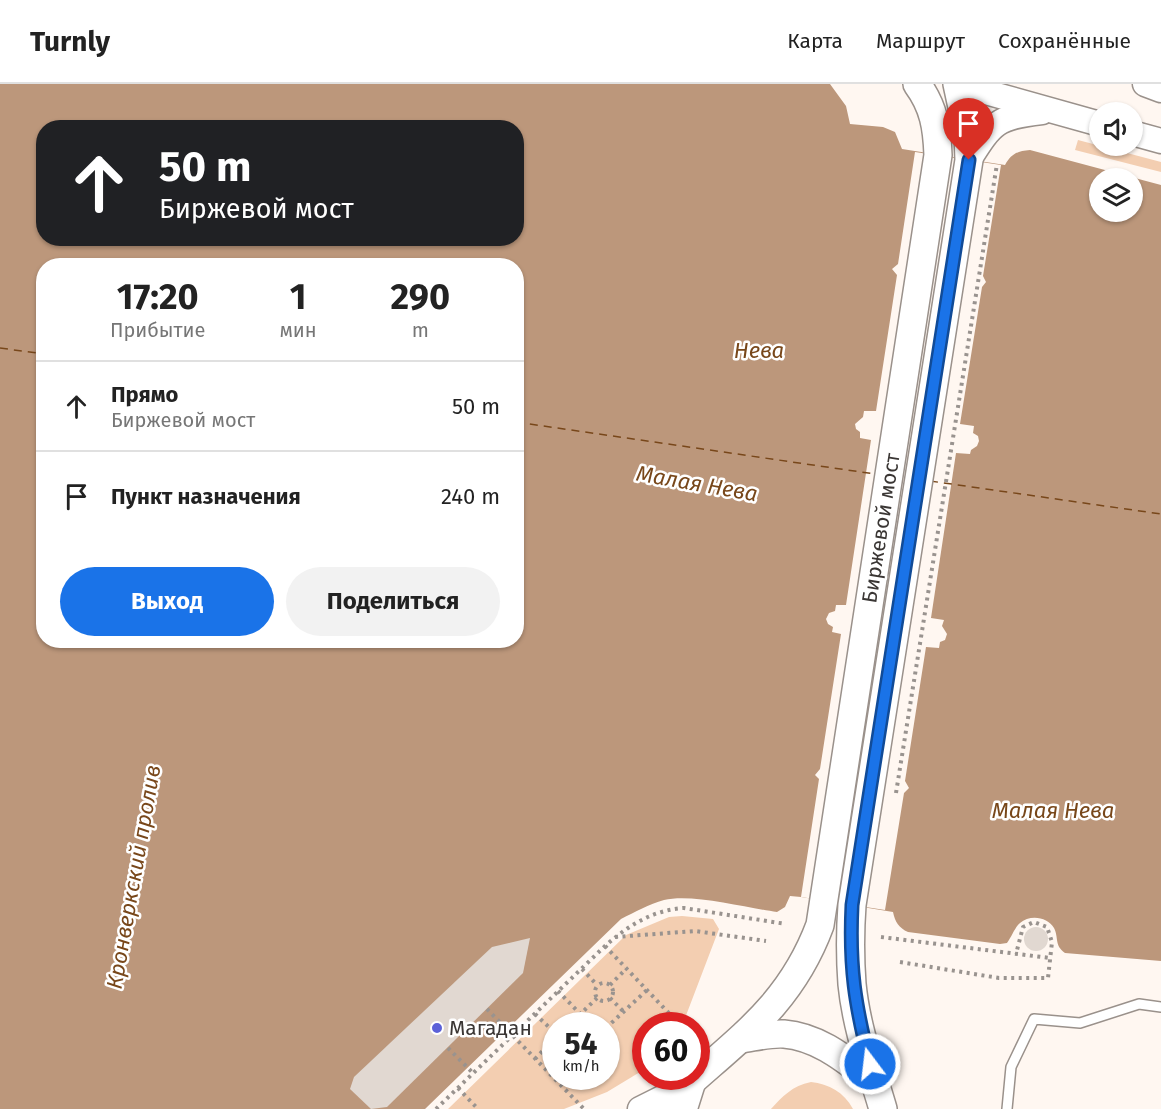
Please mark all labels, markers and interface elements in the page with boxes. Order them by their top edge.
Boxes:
text: Turnly [30,25,110,58]
text: Карта [787,28,843,54]
text: Маршрут [876,28,965,54]
text: Сохранённые [998,28,1131,54]
pin [943,98,994,160]
map controls [1089,102,1143,222]
button: sound [1089,102,1143,156]
icon: arrive [952,107,985,140]
text: 50 m [159,142,252,192]
icon: ahead [60,144,138,222]
button: layers [1089,168,1143,222]
text: Биржевой мост [159,193,354,225]
text: 17:20 [117,275,199,319]
text: 1 [290,275,306,319]
text: 290 [391,275,450,319]
text: Прибытие [110,318,205,342]
text: мин [279,318,317,342]
text: m [412,318,429,342]
water label: Нева [734,337,784,364]
text: Прямо [111,381,178,408]
icon: ahead [60,390,93,423]
text: 50 m [452,393,500,420]
text: Биржевой мост [111,408,255,432]
street label: Биржевой мост [856,451,906,605]
water label: Малая Нева [634,460,760,507]
icon: arrive [60,480,93,513]
text: Пункт назначения [111,483,301,510]
text: 240 m [441,483,500,510]
button: Выход [60,567,274,636]
button: Поделиться [286,567,500,636]
water label: Кронверкский пролив [100,763,166,991]
water label: Малая Нева [992,797,1114,824]
speed limit sign: 60 [632,1012,710,1090]
place label: Магадан [449,1015,532,1041]
marker: Магадан [430,1021,444,1035]
text: 54 [564,1026,598,1062]
position arrow [838,1032,902,1096]
text: km/h [562,1057,600,1075]

